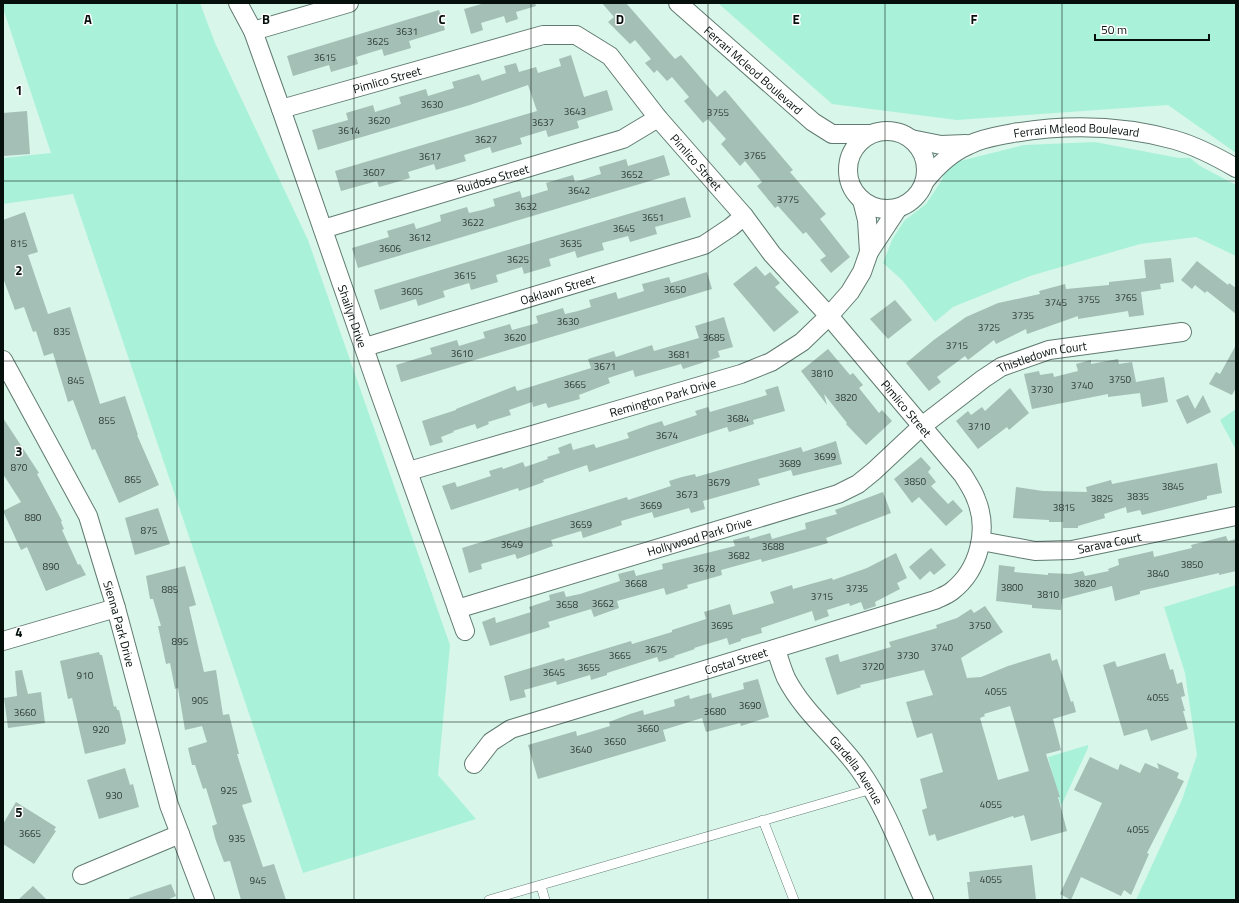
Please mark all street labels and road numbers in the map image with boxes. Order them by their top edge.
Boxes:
street label: Ferrari Mcleod Boulevard [700,21,807,119]
street label: Pimlico Street [350,60,424,98]
street label: Ferrari Mcleod Boulevard [1012,118,1141,142]
street label: Pimlico Street [666,129,727,195]
street label: Ruidoso Street [454,158,532,198]
street label: Oaklawn Street [518,269,598,309]
street label: Shailyn Drive [333,282,373,350]
street label: Thistledown Court [993,335,1089,377]
street label: Remington Park Drive [607,372,718,422]
street label: Pimlico Street [877,375,937,442]
street label: Hollywood Park Drive [645,511,754,561]
street label: Sarava Court [1076,526,1144,558]
street label: Sienna Park Drive [99,578,141,669]
street label: Costal Street [702,642,771,680]
street label: Gardella Avenue [825,731,888,808]

